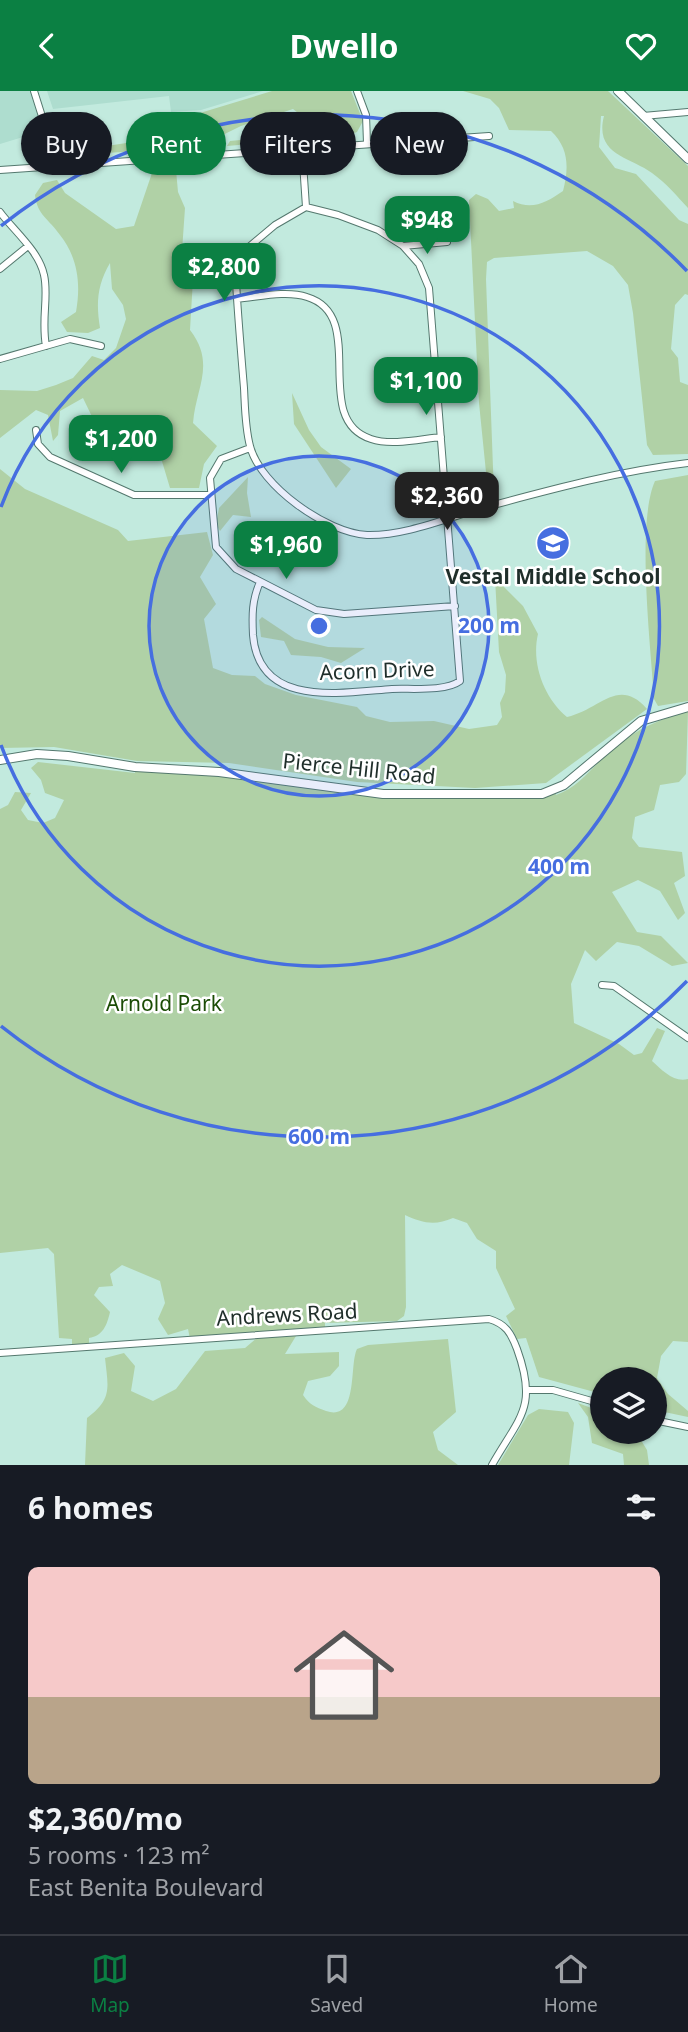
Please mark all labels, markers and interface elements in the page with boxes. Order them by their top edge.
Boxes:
text: Dwello [290,24,399,67]
icon: back [28,27,66,65]
icon: heart [622,27,660,65]
chip: Buy [21,112,112,175]
chip: Rent [126,112,226,175]
chip: Filters [240,112,356,175]
chip: New [370,112,468,175]
pin: $948 [386,197,468,256]
text: $948 [401,203,453,235]
pin: $2,800 [167,243,281,303]
text: $2,800 [188,250,260,282]
pin: $1,100 [369,357,483,417]
text: $1,100 [390,364,462,396]
pin: $1,200 [64,415,178,475]
text: $1,200 [85,422,157,454]
pin: $2,360 [390,473,504,532]
text: $2,360 [411,479,483,511]
pin: $1,960 [229,521,343,581]
school or university icon: Vestal Middle School [534,524,572,562]
text: $1,960 [250,528,322,560]
place label: Vestal Middle School [445,562,661,590]
text: 200 m [458,611,520,639]
centre of rings [307,614,331,638]
street label: Acorn Drive [319,654,435,686]
street label: Pierce Hill Road [281,746,437,790]
text: 400 m [528,852,590,880]
park label: Arnold Park [106,989,223,1017]
text: 600 m [288,1122,350,1150]
street label: Andrews Road [216,1296,358,1332]
map controls [590,1367,667,1444]
button: layers [590,1367,667,1444]
text: 6 homes [28,1487,153,1528]
icon: filters [622,1488,660,1526]
icon: home [281,1612,407,1738]
text: $2,360/mo [28,1798,183,1839]
text: 5 rooms · 123 m² [28,1839,210,1871]
text: East Benita Boulevard [28,1871,264,1903]
tab: Map [90,1950,130,2018]
tab: Saved [310,1950,363,2018]
tab: Home [544,1950,598,2018]

